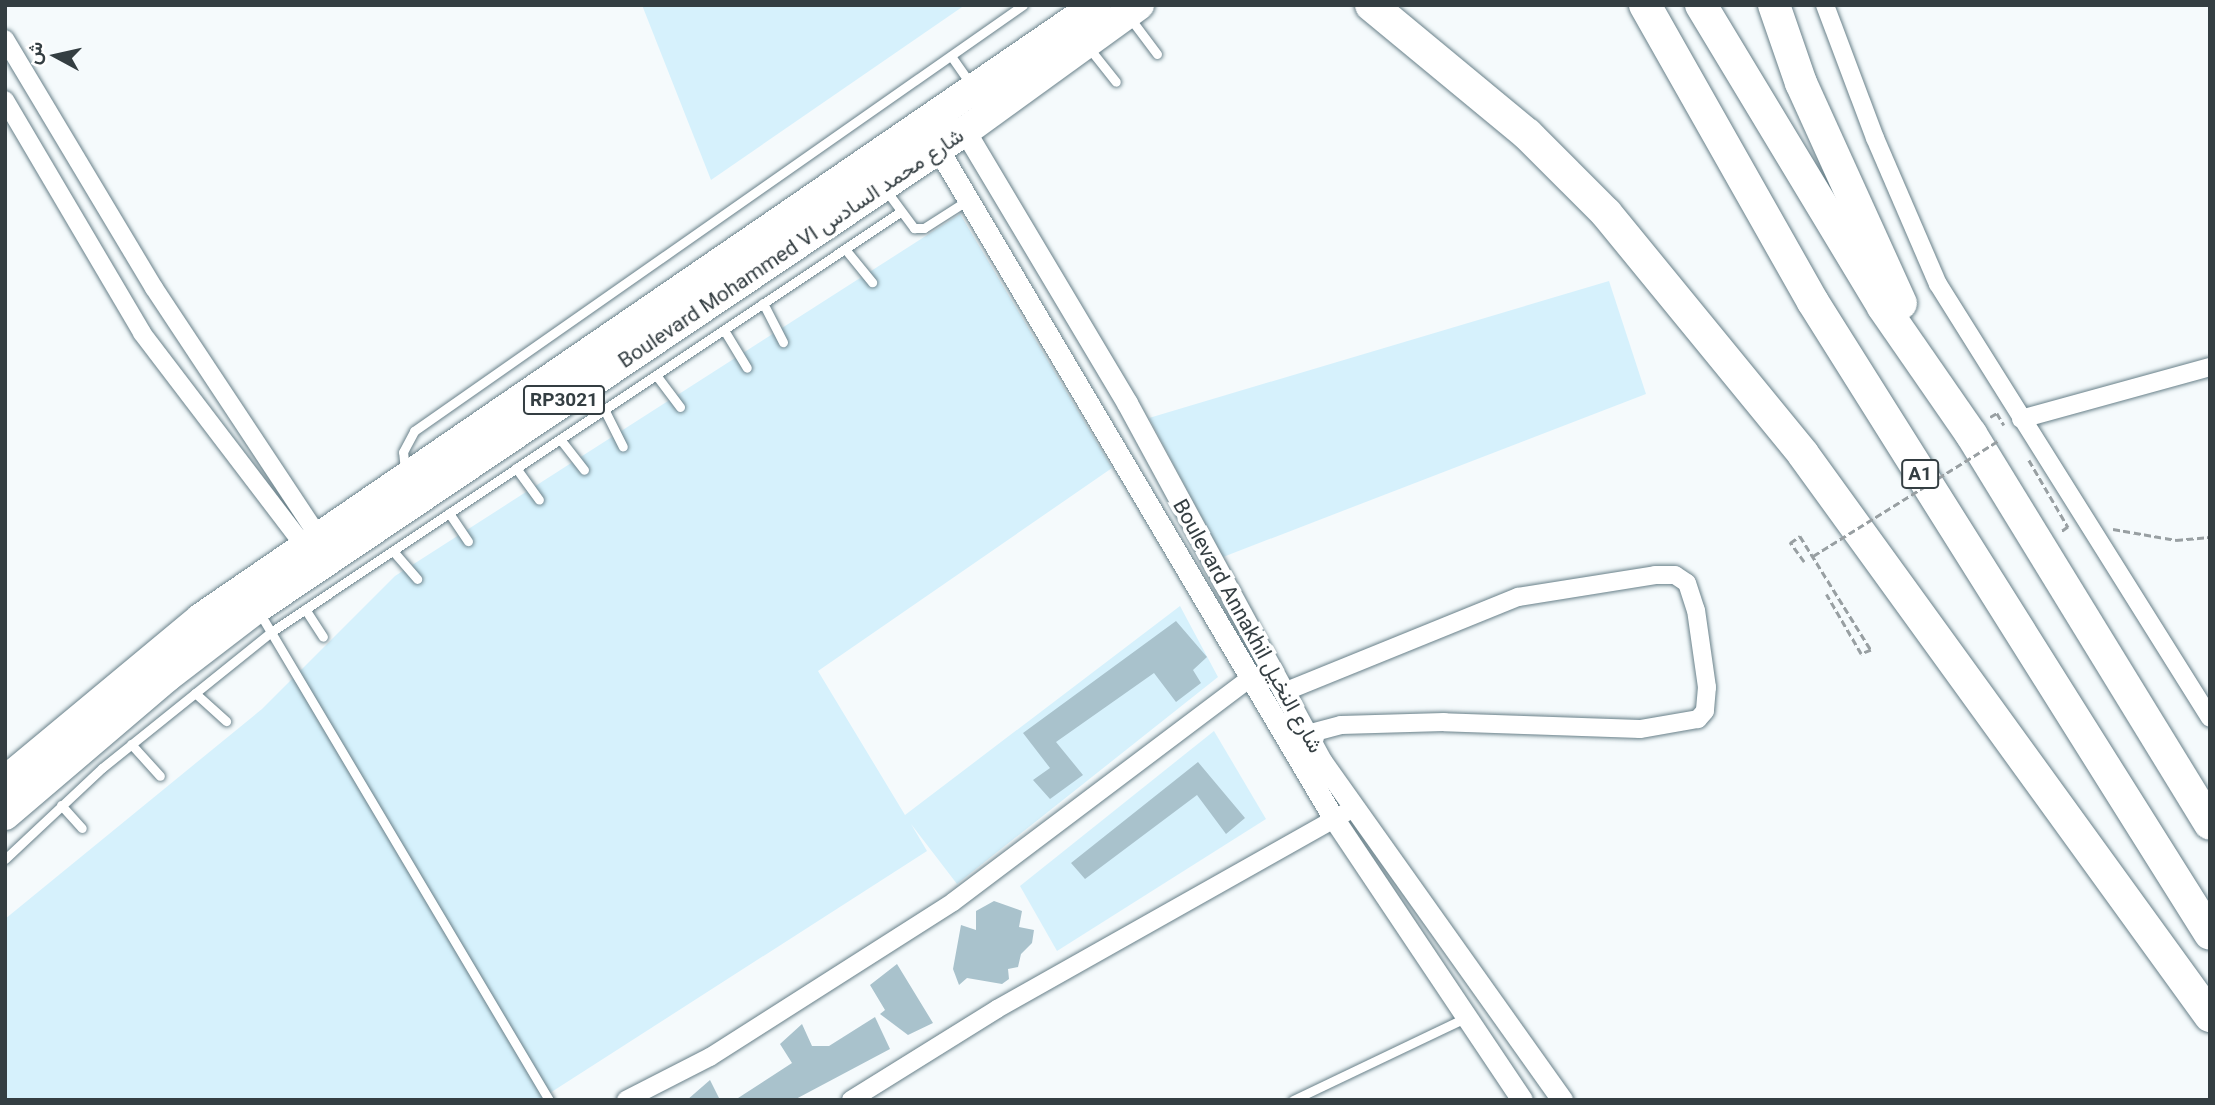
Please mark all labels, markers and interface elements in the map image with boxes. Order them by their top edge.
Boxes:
north arrow [21,21,91,91]
text: ش [22,40,48,66]
street label: Boulevard Mohammed VI شارع محمد السادس [614,123,968,373]
road number: RP3021 [522,384,606,416]
road number: A1 [1901,458,1939,489]
street label: Boulevard Annakhil شارع النخيل [1168,495,1328,757]

